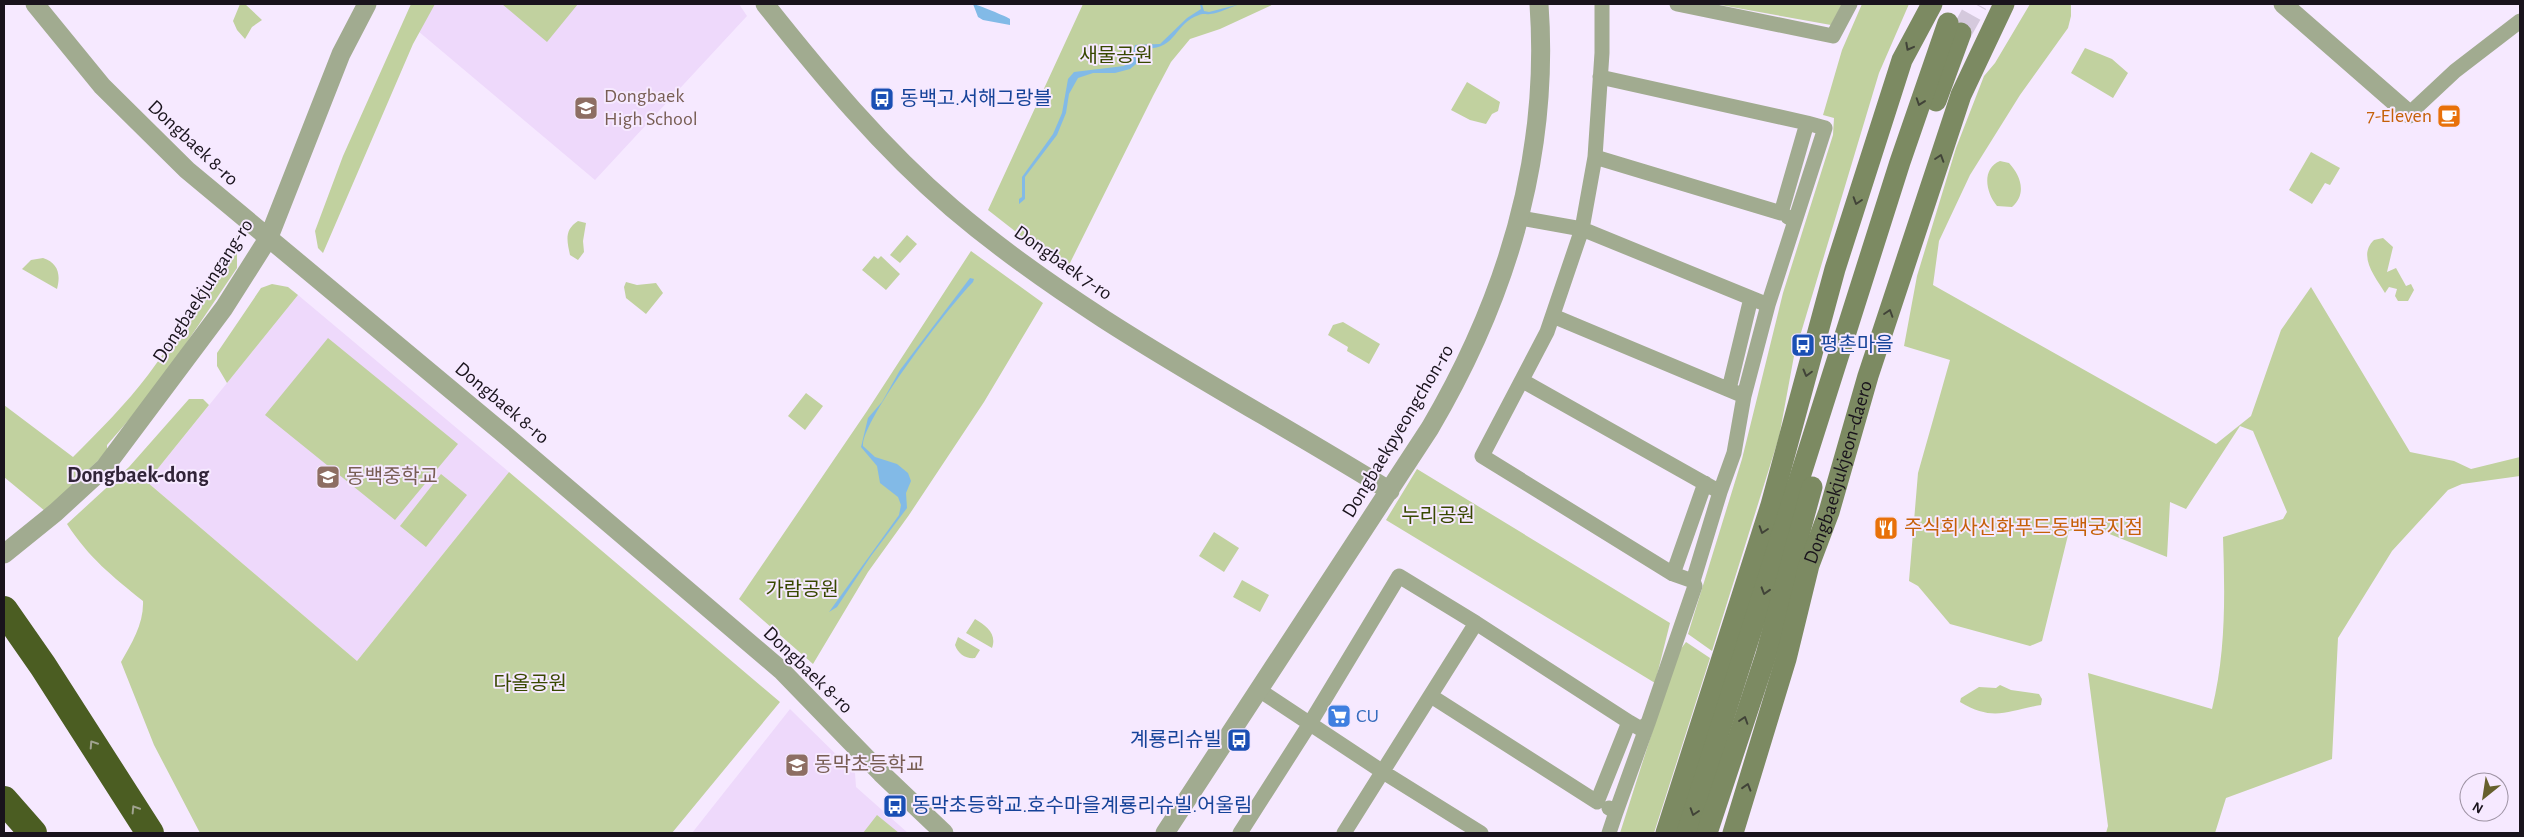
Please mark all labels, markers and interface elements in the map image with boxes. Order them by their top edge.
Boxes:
one-way arrow [1905,42,1915,51]
park label: 새물공원 [1079,45,1153,66]
place label: Dongbaek High School [604,86,698,129]
bus stop icon: 동백고.서해그랑블 [869,86,895,112]
place label: 동백고.서해그랑블 [900,88,1052,109]
school or university icon: Dongbaek High School [573,95,599,121]
street label: Dongbaek 8-ro [144,96,242,190]
one-way arrow [1916,98,1926,106]
cafe icon: 7-Eleven [2436,103,2462,129]
place label: 7-Eleven [2367,106,2432,126]
one-way arrow [1935,155,1945,163]
one-way arrow [1853,196,1863,204]
street label: Dongbaekjungang-ro [149,216,257,366]
street label: Dongbaek 7-ro [1010,222,1116,304]
one-way arrow [1883,309,1893,317]
bus stop icon: 평촌마을 [1790,332,1816,358]
place label: 평촌마을 [1820,334,1894,355]
street label: Dongbaekpyeongchon-ro [1338,341,1458,521]
street label: Dongbaek 8-ro [451,358,553,448]
one-way arrow [1802,369,1813,378]
street label: Dongbaekjukjeon-daero [1800,378,1876,567]
district label: Dongbaek-dong [67,464,210,486]
school or university icon: 동백중학교 [315,464,341,490]
place label: 동백중학교 [346,466,438,487]
park label: 누리공원 [1401,505,1475,526]
restaurant icon: 주식회사신화푸드동백궁지점 [1873,515,1899,541]
place label: 주식회사신화푸드동백궁지점 [1904,517,2143,538]
one-way arrow [1759,525,1769,533]
park label: 가람공원 [765,579,839,600]
one-way arrow [1761,586,1771,594]
street label: Dongbaek 8-ro [759,623,857,717]
park label: 다올공원 [493,673,567,694]
supermarket icon: CU [1326,703,1352,729]
place label: CU [1356,706,1379,726]
one-way arrow [1738,717,1748,725]
bus stop icon: 계룡리슈빌 [1226,727,1252,753]
place label: 계룡리슈빌 [1130,729,1222,750]
one-way arrow [90,740,100,749]
school or university icon: 동막초등학교 [784,752,810,778]
place label: 동막초등학교 [814,754,924,775]
north arrow [2459,772,2509,822]
one-way arrow [1742,783,1752,791]
bus stop icon: 동막초등학교.호수마을계룡리슈빌.어울림 [882,793,908,819]
place label: 동막초등학교.호수마을계룡리슈빌.어울림 [912,795,1252,816]
text: N [2470,799,2486,816]
one-way arrow [132,805,141,815]
one-way arrow [1690,807,1700,816]

